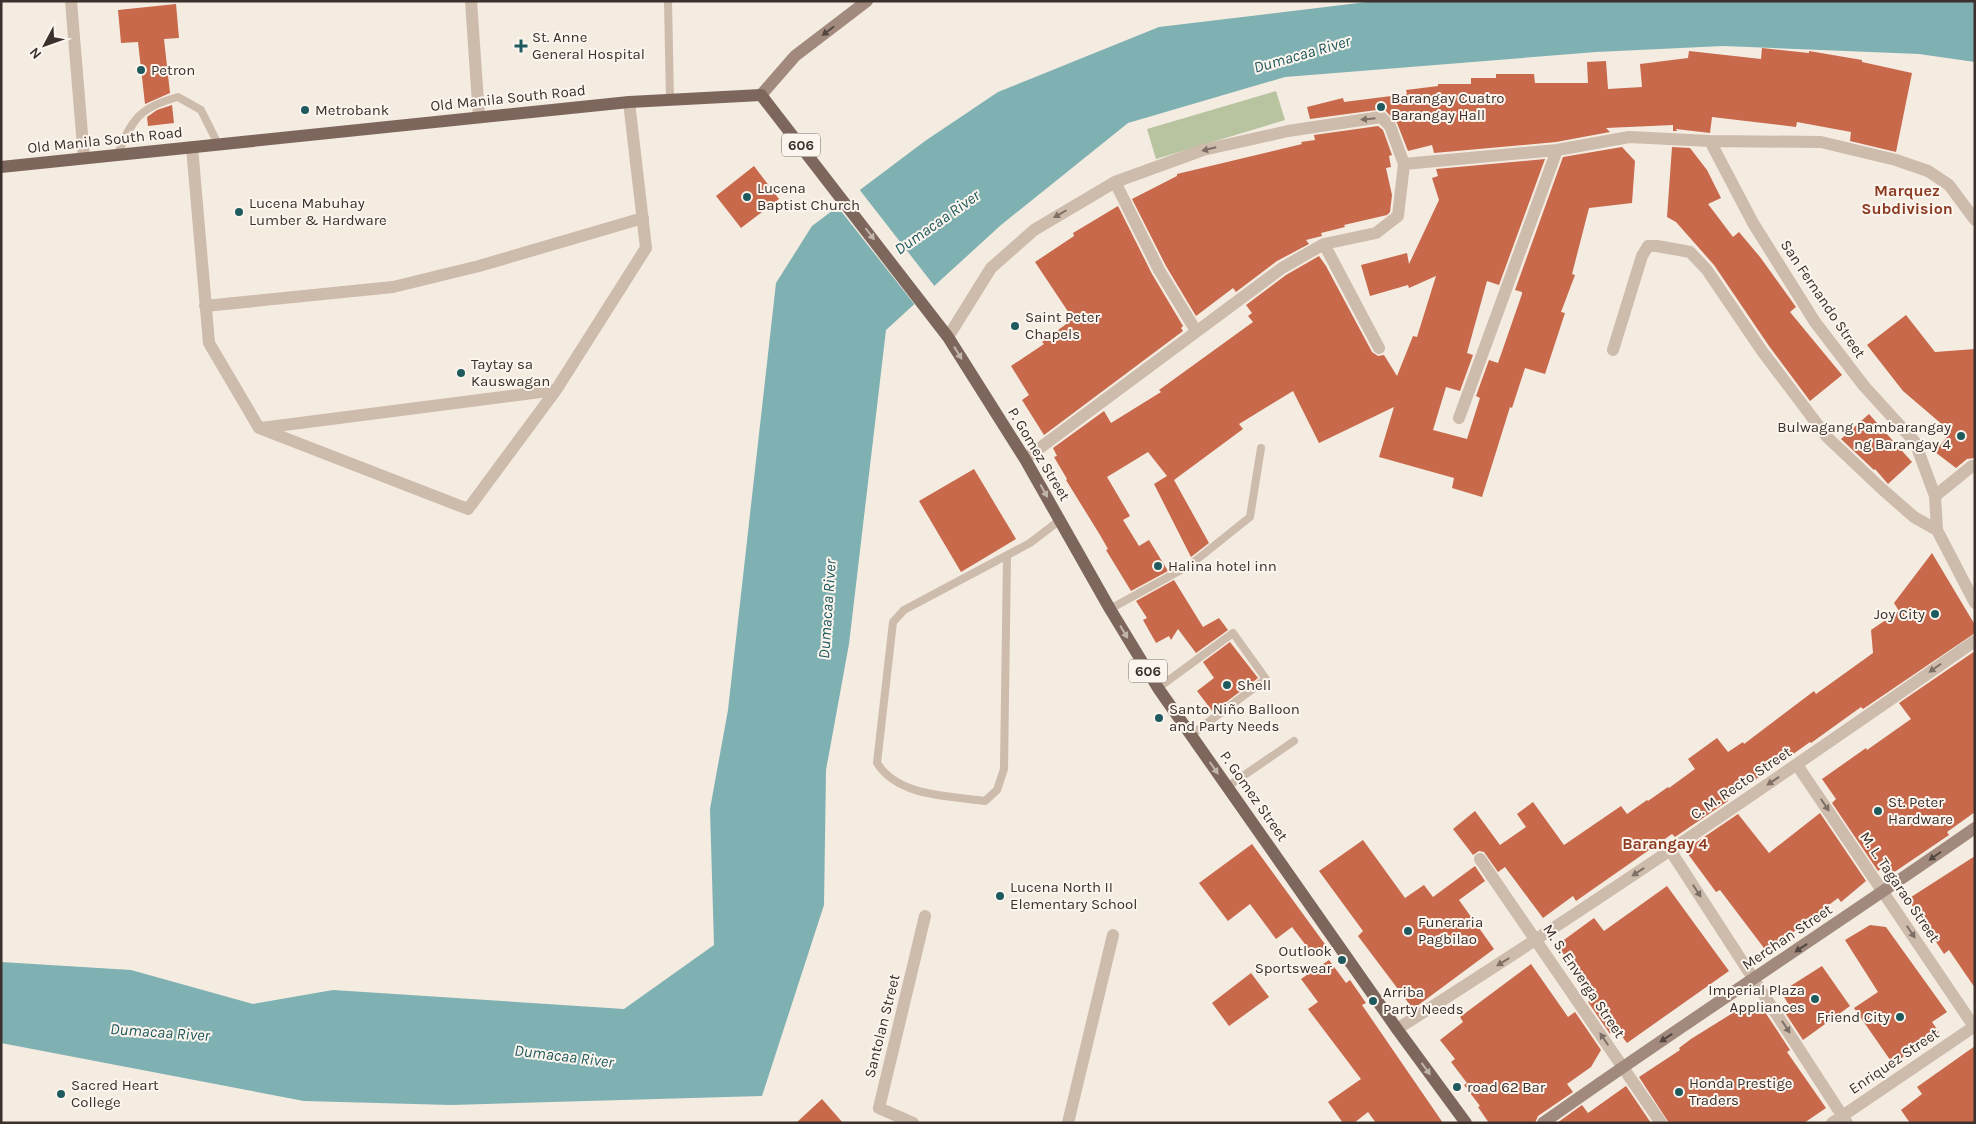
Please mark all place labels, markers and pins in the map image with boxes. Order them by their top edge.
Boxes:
place label: St. Anne General Hospital [532,28,645,63]
marker: St. Anne General Hospital [514,39,528,53]
place label: Petron [151,61,195,79]
marker: Petron [135,64,147,76]
place label: Barangay Cuatro Barangay Hall [1391,89,1504,124]
place label: Metrobank [315,101,389,119]
marker: Barangay Cuatro Barangay Hall [1375,101,1387,113]
marker: Metrobank [299,104,311,116]
place label: Lucena Baptist Church [757,179,860,214]
marker: Lucena Baptist Church [741,191,753,203]
place label: Lucena Mabuhay Lumber & Hardware [249,194,387,229]
marker: Lucena Mabuhay Lumber & Hardware [233,206,245,218]
place label: Saint Peter Chapels [1025,308,1100,343]
marker: Saint Peter Chapels [1009,320,1021,332]
place label: Taytay sa Kauswagan [471,355,550,390]
marker: Taytay sa Kauswagan [455,367,467,379]
place label: Bulwagang Pambarangay ng Barangay 4 [1777,418,1952,453]
marker: Bulwagang Pambarangay ng Barangay 4 [1955,430,1967,442]
place label: Halina hotel inn [1168,557,1277,575]
marker: Halina hotel inn [1152,560,1164,572]
place label: Joy City [1874,605,1925,623]
marker: Joy City [1929,608,1941,620]
place label: Shell [1237,676,1271,694]
marker: Shell [1221,679,1233,691]
place label: Santo Niño Balloon and Party Needs [1169,700,1300,735]
marker: Santo Niño Balloon and Party Needs [1153,712,1165,724]
place label: St. Peter Hardware [1888,793,1953,828]
marker: St. Peter Hardware [1872,805,1884,817]
place label: Lucena North II Elementary School [1010,878,1137,913]
marker: Lucena North II Elementary School [994,890,1006,902]
place label: Funeraria Pagbilao [1418,913,1483,948]
marker: Funeraria Pagbilao [1402,925,1414,937]
place label: Outlook Sportswear [1255,942,1333,977]
marker: Outlook Sportswear [1336,954,1348,966]
place label: Imperial Plaza Appliances [1708,981,1805,1016]
place label: Arriba Party Needs [1383,983,1464,1018]
marker: Imperial Plaza Appliances [1809,993,1821,1005]
marker: Arriba Party Needs [1367,995,1379,1007]
place label: Friend City [1817,1008,1890,1026]
marker: Friend City [1894,1011,1906,1023]
place label: Honda Prestige Traders [1689,1074,1793,1109]
place label: Sacred Heart College [71,1076,159,1111]
place label: road 62 Bar [1467,1078,1546,1096]
marker: road 62 Bar [1451,1081,1463,1093]
marker: Honda Prestige Traders [1673,1086,1685,1098]
marker: Sacred Heart College [55,1088,67,1100]

